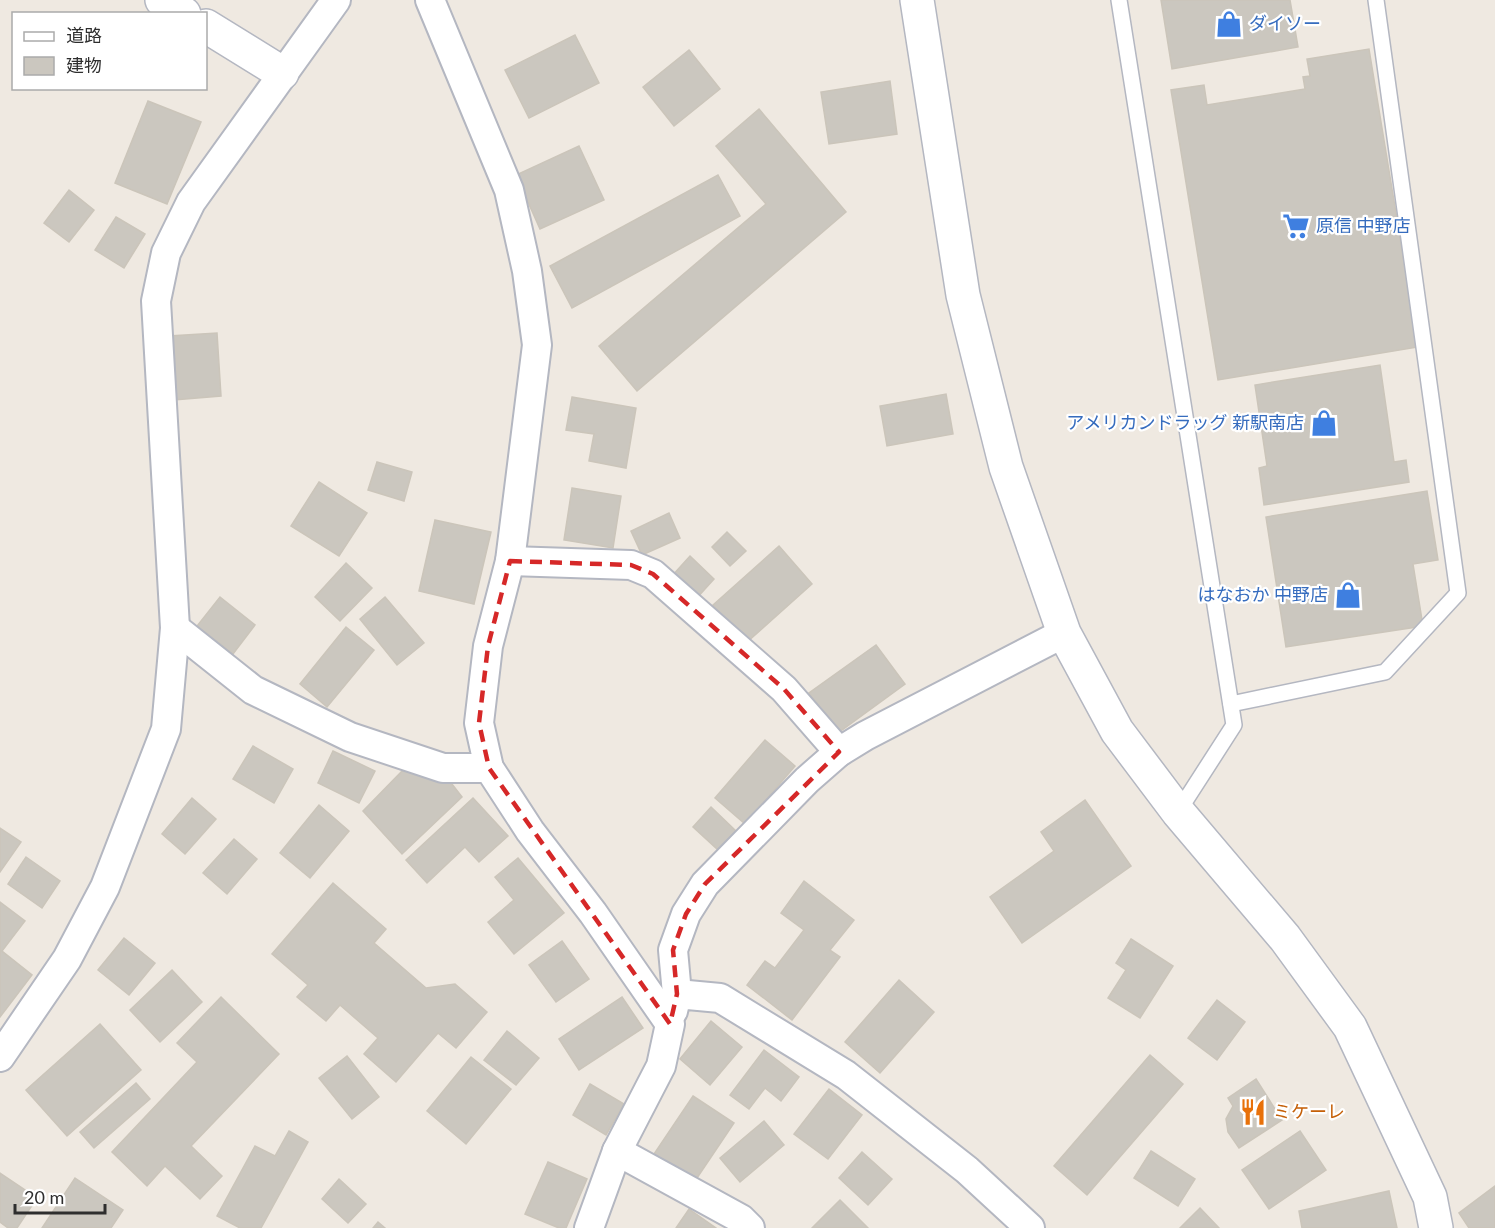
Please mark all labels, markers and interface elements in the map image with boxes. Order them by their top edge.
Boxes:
shop icon: ダイソー [1214,9,1244,39]
legend [12,12,207,90]
place label: ダイソー [1249,12,1321,34]
text: 道路 [66,24,102,46]
text: 建物 [66,54,102,76]
supermarket icon: 原信 中野店 [1281,211,1311,241]
place label: 原信 中野店 [1316,214,1411,236]
shop icon: アメリカンドラッグ 新駅南店 [1309,408,1339,438]
place label: アメリカンドラッグ 新駅南店 [1066,411,1304,433]
shop icon: はなおか 中野店 [1333,580,1363,610]
place label: はなおか 中野店 [1197,583,1328,605]
restaurant icon: ミケーレ [1238,1097,1268,1127]
place label: ミケーレ [1273,1100,1345,1122]
scale bar [15,1177,105,1215]
text: 20 m [24,1186,64,1208]

